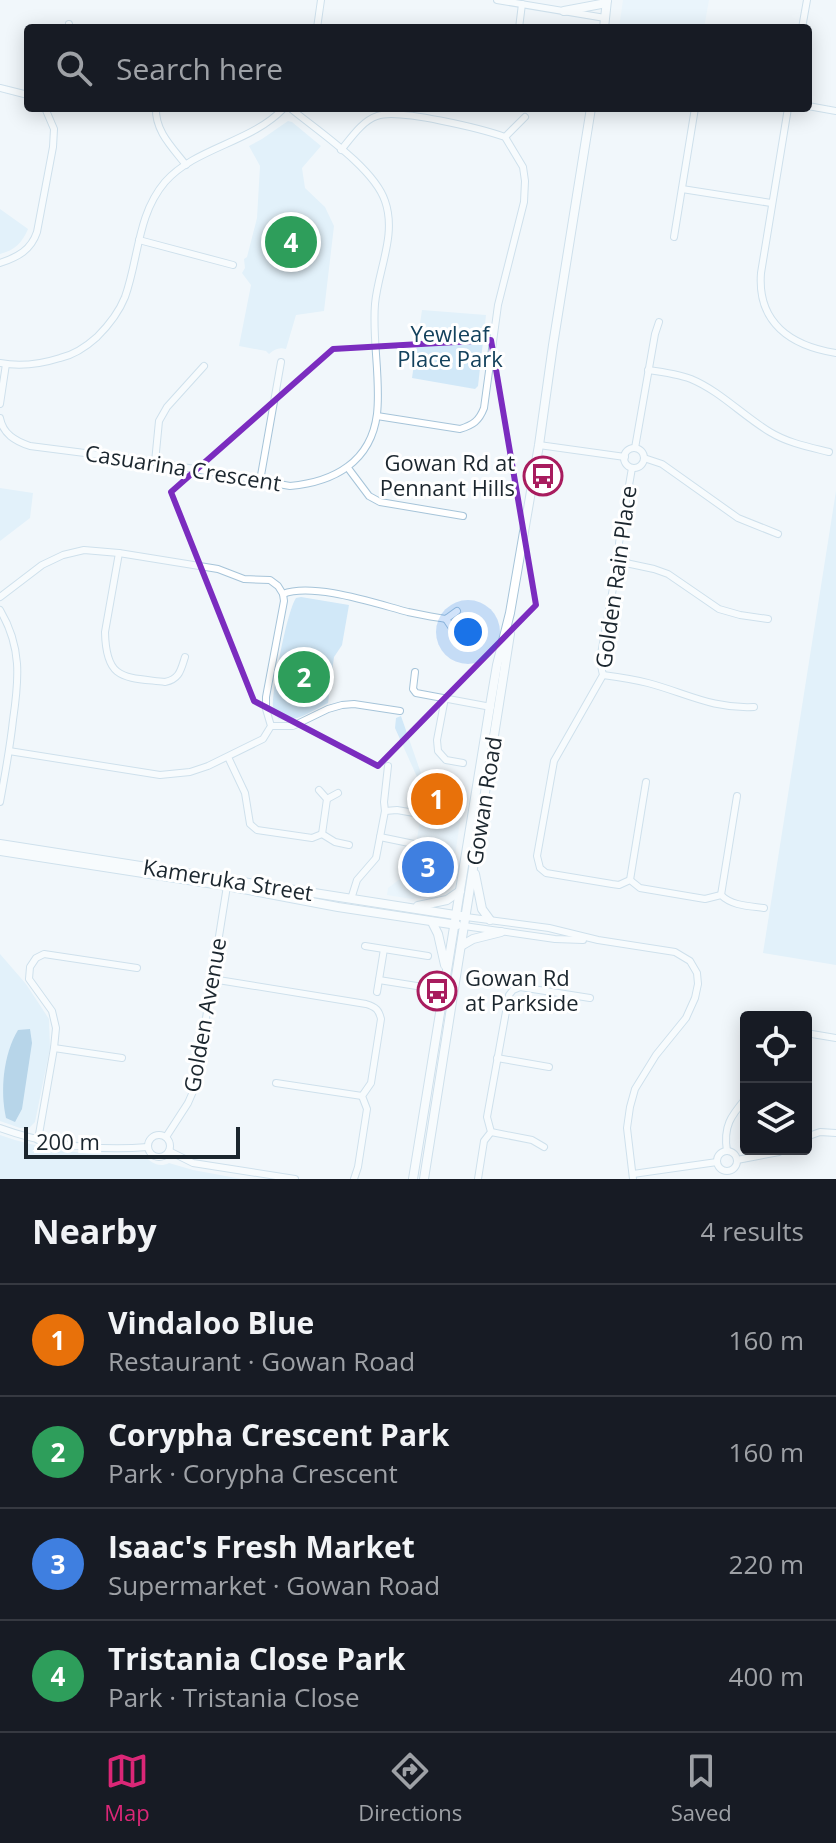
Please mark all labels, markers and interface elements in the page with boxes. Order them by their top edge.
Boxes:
search box [24,24,812,112]
icon: search [52,46,96,90]
text: Search here [116,48,283,89]
pin: 4 [265,212,317,272]
park label: Yewleaf Place Park [397,318,503,373]
street label: Casuarina Crescent [83,437,284,497]
place label: Gowan Rd at Pennant Hills [380,447,515,502]
bus stop icon: Gowan Rd at Pennant Hills [522,455,564,497]
street label: Golden Rain Place [587,484,643,670]
your location [448,612,488,652]
pin: 2 [278,647,330,707]
street label: Gowan Road [458,734,508,867]
pin: 1 [411,769,463,829]
pin: 3 [402,837,454,897]
street label: Kameruka Street [141,851,316,907]
street label: Golden Avenue [176,935,232,1094]
place label: Gowan Rd at Parkside [465,962,579,1017]
bus stop icon: Gowan Rd at Parkside [416,970,458,1012]
map controls [740,1011,812,1155]
button: locate [740,1011,812,1083]
button: layers [740,1083,812,1155]
scale bar [24,1123,240,1159]
text: 200 m [36,1126,100,1156]
text: Nearby [32,1208,157,1254]
text: 4 results [701,1213,804,1249]
text: Vindaloo Blue [108,1302,314,1343]
text: 1 [51,1322,65,1358]
text: 160 m [729,1322,804,1358]
text: Restaurant · Gowan Road [108,1343,415,1379]
text: Corypha Crescent Park [108,1414,449,1455]
text: 2 [51,1434,65,1470]
text: 160 m [729,1434,804,1470]
text: Park · Corypha Crescent [108,1455,398,1491]
text: Isaac's Fresh Market [108,1526,415,1567]
text: 3 [51,1546,65,1582]
text: 220 m [729,1546,804,1582]
text: Supermarket · Gowan Road [108,1567,440,1603]
text: Tristania Close Park [108,1638,405,1679]
text: 4 [51,1658,65,1694]
text: 400 m [729,1658,804,1694]
text: Park · Tristania Close [108,1679,360,1715]
tab: Map [104,1749,150,1827]
tab: Directions [358,1749,462,1827]
tab: Saved [671,1749,732,1827]

